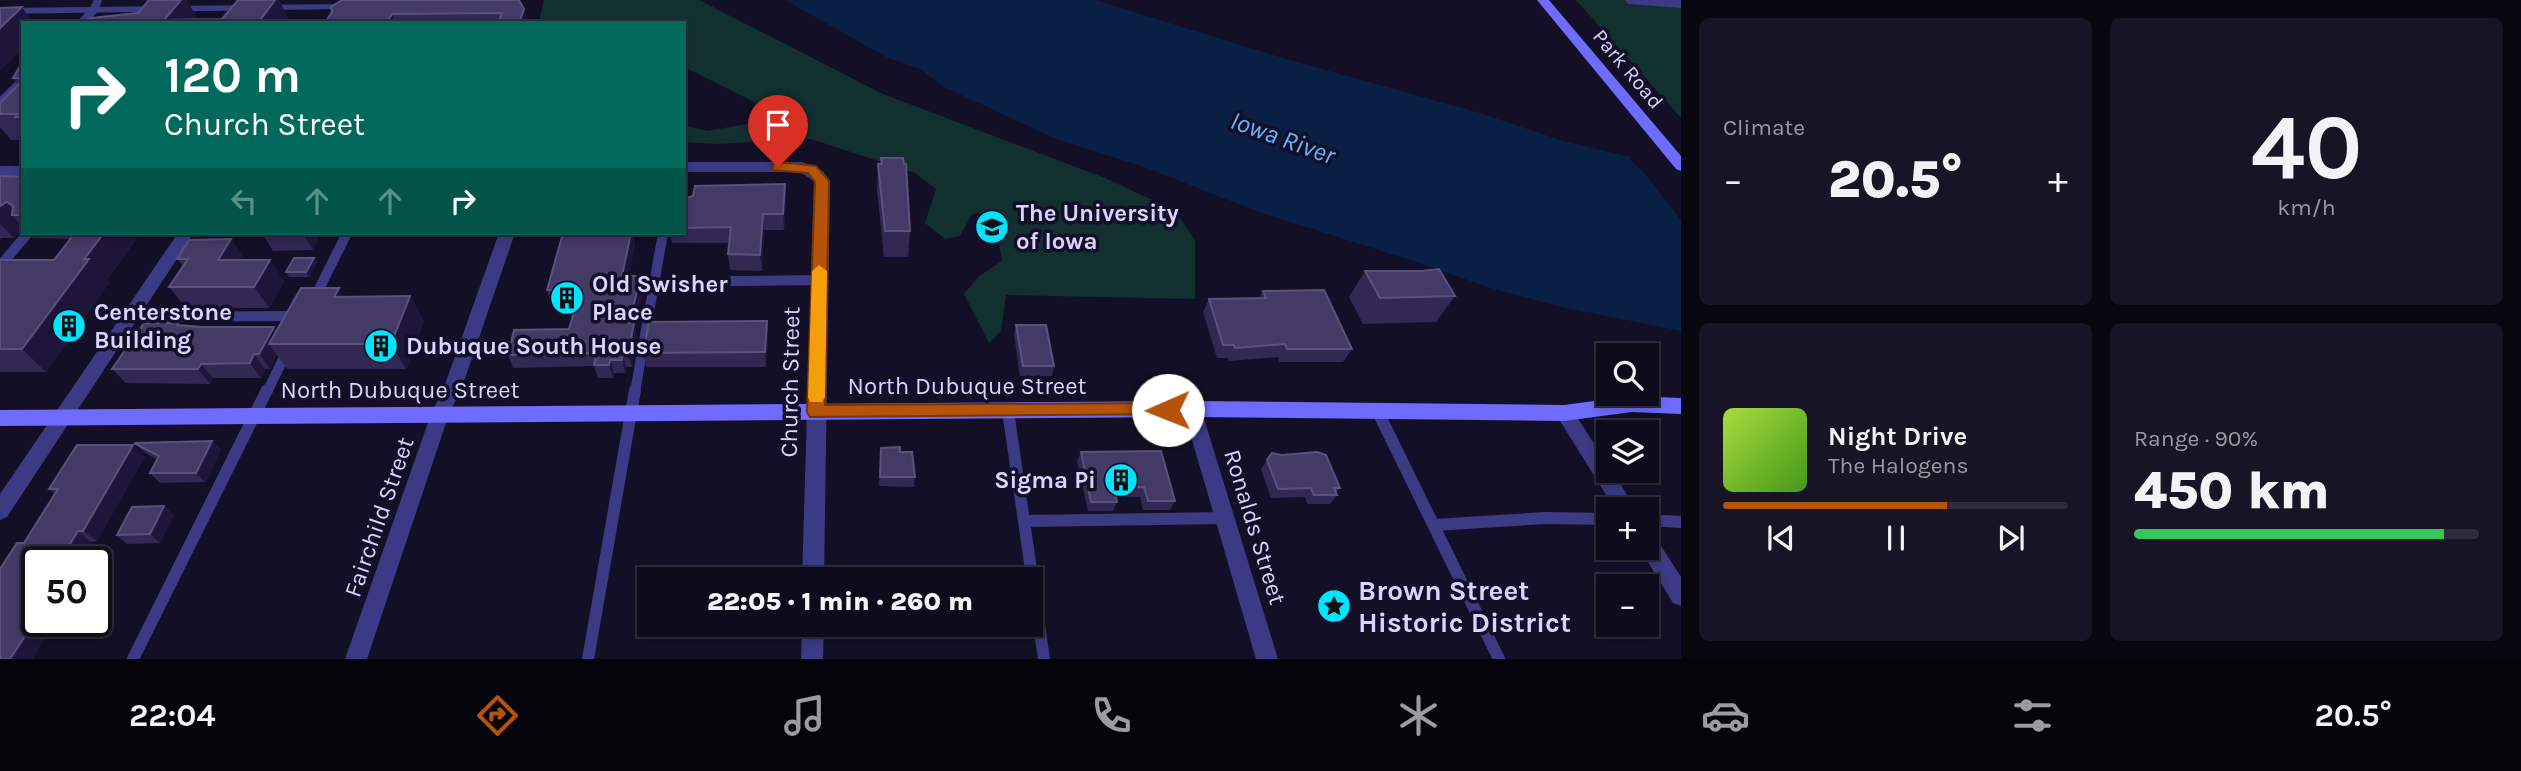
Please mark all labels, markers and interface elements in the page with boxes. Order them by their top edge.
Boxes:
street label: Park Road [1588,25,1668,113]
text: 120 m [164,47,301,104]
icon: right [49,49,140,140]
pin [748,95,808,167]
text: 40 [2251,95,2362,201]
water label: Iowa River [1226,105,1341,172]
text: Church Street [164,106,365,143]
icon: arrive [759,106,797,144]
text: Climate [1723,114,1805,141]
text: 20.5° [1828,149,1963,210]
text: − [1723,158,1743,203]
text: + [2048,158,2068,203]
icon: left [225,182,263,220]
icon: ahead [298,182,336,220]
icon: ahead [371,182,409,220]
icon: right [444,182,482,220]
text: km/h [2277,194,2336,221]
place label: The University of Iowa [1016,199,1179,255]
school or university icon: The University of Iowa [973,208,1011,246]
place label: Old Swisher Place [592,270,728,326]
building icon: Old Swisher Place [548,279,586,317]
place label: Centerstone Building [94,298,232,354]
street label: Church Street [775,306,805,458]
building icon: Centerstone Building [50,307,88,345]
building icon: Dubuque South House [362,327,400,365]
place label: Dubuque South House [406,332,661,360]
map controls [1596,343,1659,637]
button: search [1596,343,1659,406]
street label: North Dubuque Street [847,372,1087,400]
position arrow [1131,373,1205,447]
street label: North Dubuque Street [280,376,520,404]
button: layers [1596,420,1659,483]
text: Night Drive [1828,421,1967,452]
text: Range · 90% [2134,425,2258,452]
street label: Fairchild Street [338,433,420,601]
street label: Ronalds Street [1218,446,1292,608]
text: The Halogens [1828,452,1968,479]
text: 450 km [2134,460,2330,521]
building icon: Sigma Pi [1102,461,1140,499]
place label: Sigma Pi [994,466,1096,494]
button: + [1596,497,1659,560]
icon: previous [1762,519,1800,557]
icon: pause [1877,519,1915,557]
icon: next [1992,519,2030,557]
speed limit sign: 50 [21,546,112,637]
place label: Brown Street Historic District [1358,574,1571,639]
button: − [1596,574,1659,637]
text: 22:05 · 1 min · 260 m [707,586,973,617]
place icon: Brown Street Historic District [1315,587,1353,625]
icon: directions [473,691,522,740]
icon: music [780,691,829,740]
icon: phone [1087,691,1136,740]
icon: climate [1394,691,1443,740]
icon: car [1701,691,1750,740]
icon: filters [2008,691,2057,740]
text: 22:04 [129,697,216,734]
text: 20.5° [2314,697,2392,734]

